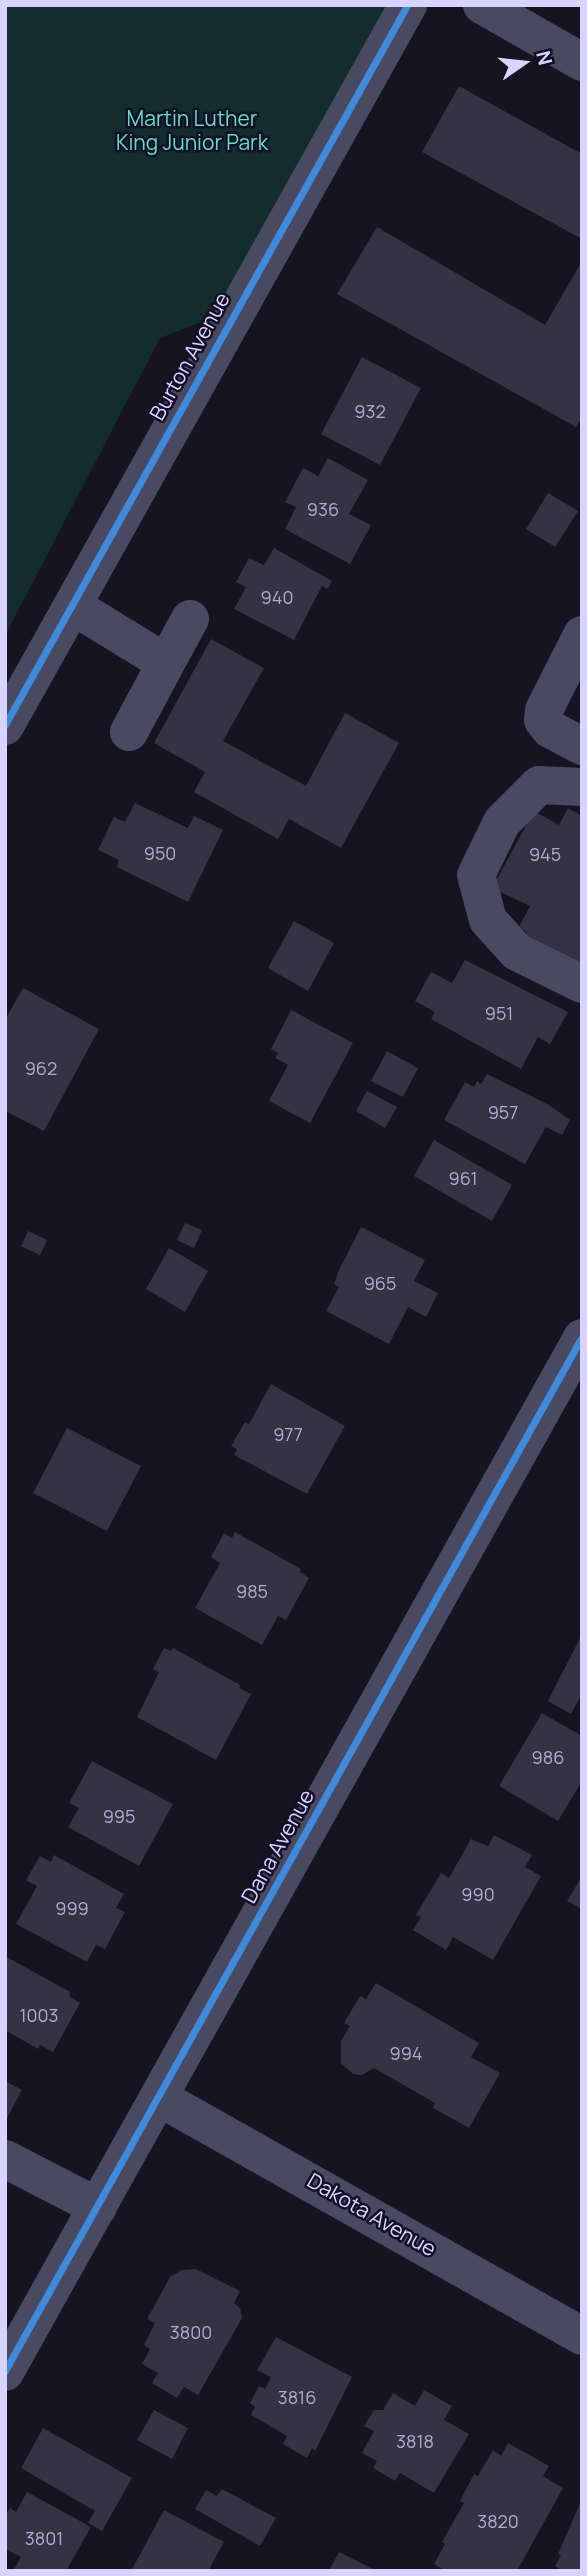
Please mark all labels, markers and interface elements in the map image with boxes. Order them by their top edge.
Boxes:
north arrow [489,28,559,98]
text: N [530,48,559,68]
park label: Martin Luther King Junior Park [116,107,268,157]
street label: Burton Avenue [146,289,236,425]
house number: 932 [354,402,386,424]
house number: 936 [307,500,339,522]
house number: 940 [261,588,293,610]
house number: 950 [144,844,176,866]
house number: 945 [529,845,561,867]
house number: 951 [485,1004,513,1026]
house number: 962 [25,1059,57,1081]
house number: 957 [488,1103,518,1125]
house number: 961 [448,1169,478,1191]
house number: 965 [364,1274,396,1296]
house number: 977 [273,1425,303,1447]
house number: 985 [236,1582,268,1604]
house number: 986 [532,1748,564,1770]
street label: Dana Avenue [237,1786,321,1908]
house number: 995 [103,1807,135,1829]
house number: 990 [461,1885,495,1907]
house number: 999 [55,1899,89,1921]
house number: 1003 [20,2006,58,2028]
house number: 994 [390,2044,422,2066]
street label: Dakota Avenue [302,2169,440,2263]
house number: 3800 [170,2323,212,2345]
house number: 3816 [278,2388,316,2410]
house number: 3818 [396,2432,434,2454]
house number: 3820 [477,2512,519,2534]
house number: 3801 [25,2529,63,2551]

